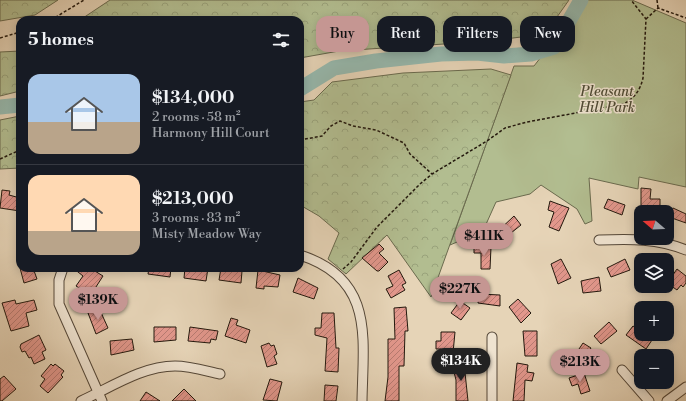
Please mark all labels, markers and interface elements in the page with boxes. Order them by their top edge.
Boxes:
chip: Buy [316,16,369,52]
chip: Rent [377,16,435,52]
chip: Filters [443,16,512,52]
chip: New [520,16,575,52]
text: 5 homes [28,29,94,51]
icon: filters [270,29,292,51]
park label: Pleasant Hill Park [578,83,635,117]
text: $134,000 [152,87,234,109]
icon: home [60,90,108,138]
text: 2 rooms · 58 m² [152,109,241,125]
text: Harmony Hill Court [152,125,270,141]
text: $213,000 [152,188,234,210]
icon: home [60,191,108,239]
north arrow [634,205,674,245]
map controls [634,205,674,389]
text: 3 rooms · 83 m² [152,210,240,226]
pin: $411K [456,223,512,257]
text: Misty Meadow Way [152,226,262,242]
text: $411K [464,228,504,244]
button: layers [634,253,674,293]
pin: $227K [432,276,488,310]
text: $227K [439,281,481,297]
pin: $139K [70,287,126,321]
text: $139K [78,292,118,308]
button: + [634,301,674,341]
pin: $134K [433,348,489,382]
pin: $213K [552,349,608,383]
button: − [634,349,674,389]
text: $134K [440,353,482,369]
text: $213K [560,354,600,370]

